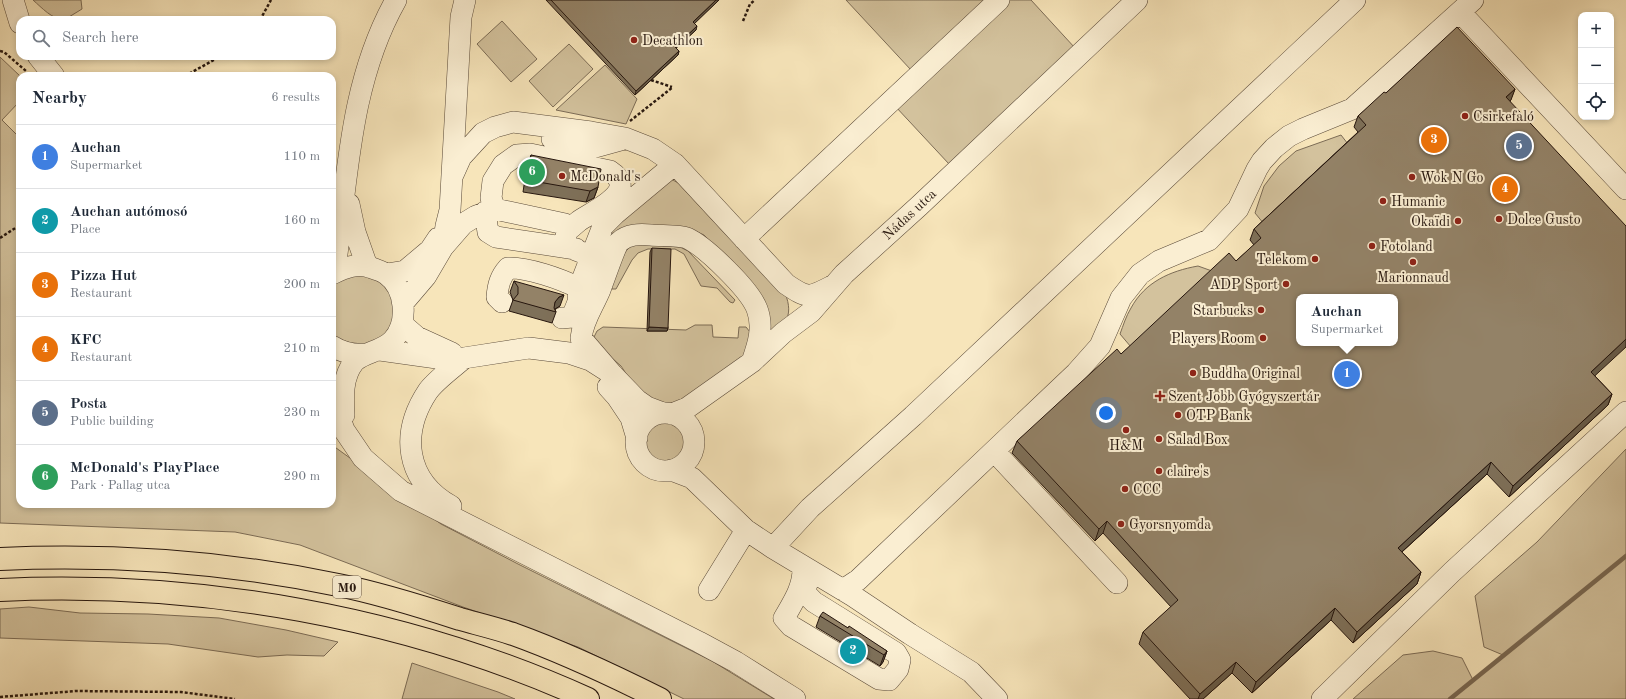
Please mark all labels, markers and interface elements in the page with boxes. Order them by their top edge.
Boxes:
map controls [1578,12,1614,120]
button: + [1578,12,1614,48]
search box [16,16,336,60]
icon: search [30,27,52,49]
text: Search here [62,31,139,46]
place label: Decathlon [642,34,704,48]
marker: Decathlon [629,35,639,45]
button: − [1578,48,1614,84]
button: locate [1578,84,1614,120]
text: Nearby [32,90,87,107]
text: 6 results [271,91,320,104]
place label: Csirkefaló [1473,110,1534,124]
marker: Csirkefaló [1460,111,1470,121]
pin: 3 [1421,125,1447,155]
pin: 5 [1506,131,1532,161]
text: Auchan [70,141,121,156]
text: 1 [41,150,49,163]
text: 110 m [283,150,320,163]
pin: 6 [519,157,545,187]
text: Supermarket [70,159,142,172]
place label: McDonald's [570,170,641,184]
marker: McDonald's [557,171,567,181]
place label: Wok N Go [1420,171,1484,185]
marker: Wok N Go [1407,172,1417,182]
pin: 4 [1492,174,1518,204]
street label: Nádas utca [880,187,939,243]
place label: Humanic [1391,195,1445,209]
marker: Humanic [1378,196,1388,206]
text: Auchan autómosó [70,205,188,220]
place label: Dolce Gusto [1507,213,1581,227]
text: 2 [41,214,49,227]
text: 160 m [283,214,320,227]
marker: Dolce Gusto [1494,214,1504,224]
place label: Okaïdi [1411,215,1450,229]
marker: Okaïdi [1453,216,1463,226]
text: Place [70,223,100,236]
place label: Fotoland [1380,240,1433,254]
marker: Fotoland [1367,241,1377,251]
place label: Telekom [1256,253,1307,267]
marker: Telekom [1310,254,1320,264]
marker: Marionnaud [1408,257,1418,267]
text: Pizza Hut [70,269,137,284]
place label: Marionnaud [1377,271,1449,285]
text: 3 [41,278,49,291]
text: 200 m [283,278,320,291]
place label: ADP Sport [1209,278,1278,292]
marker: ADP Sport [1281,279,1291,289]
text: Restaurant [70,287,132,300]
popup [1296,294,1398,346]
place label: Starbucks [1193,304,1253,318]
marker: Starbucks [1256,305,1266,315]
text: Auchan [1311,305,1362,320]
text: Supermarket [1311,323,1383,336]
place label: Players Room [1171,332,1255,346]
text: KFC [70,333,102,348]
marker: Players Room [1258,333,1268,343]
text: 4 [41,342,49,355]
text: 210 m [283,342,320,355]
text: Restaurant [70,351,132,364]
pin: 1 [1334,359,1360,389]
place label: Buddha Original [1201,367,1300,381]
marker: Buddha Original [1188,368,1198,378]
place label: Szent Jobb Gyógyszertár [1168,390,1319,404]
marker: Szent Jobb Gyógyszertár [1155,391,1165,401]
text: Posta [70,397,107,412]
your location [1096,403,1116,423]
text: 5 [41,406,49,419]
text: 230 m [283,406,320,419]
place label: OTP Bank [1186,409,1251,423]
marker: OTP Bank [1173,410,1183,420]
text: Public building [70,415,154,428]
marker: H&M [1121,425,1131,435]
place label: Salad Box [1167,433,1228,447]
marker: Salad Box [1154,434,1164,444]
place label: H&M [1109,439,1143,453]
text: McDonald's PlayPlace [70,461,220,476]
place label: claire's [1167,465,1209,479]
marker: claire's [1154,466,1164,476]
text: 6 [41,470,49,483]
text: 290 m [283,470,320,483]
text: Park · Pallag utca [70,479,170,492]
place label: CCC [1133,483,1161,497]
marker: CCC [1120,484,1130,494]
place label: Gyorsnyomda [1129,518,1211,532]
marker: Gyorsnyomda [1116,519,1126,529]
road number: M0 [333,576,361,598]
pin: 2 [840,636,866,666]

